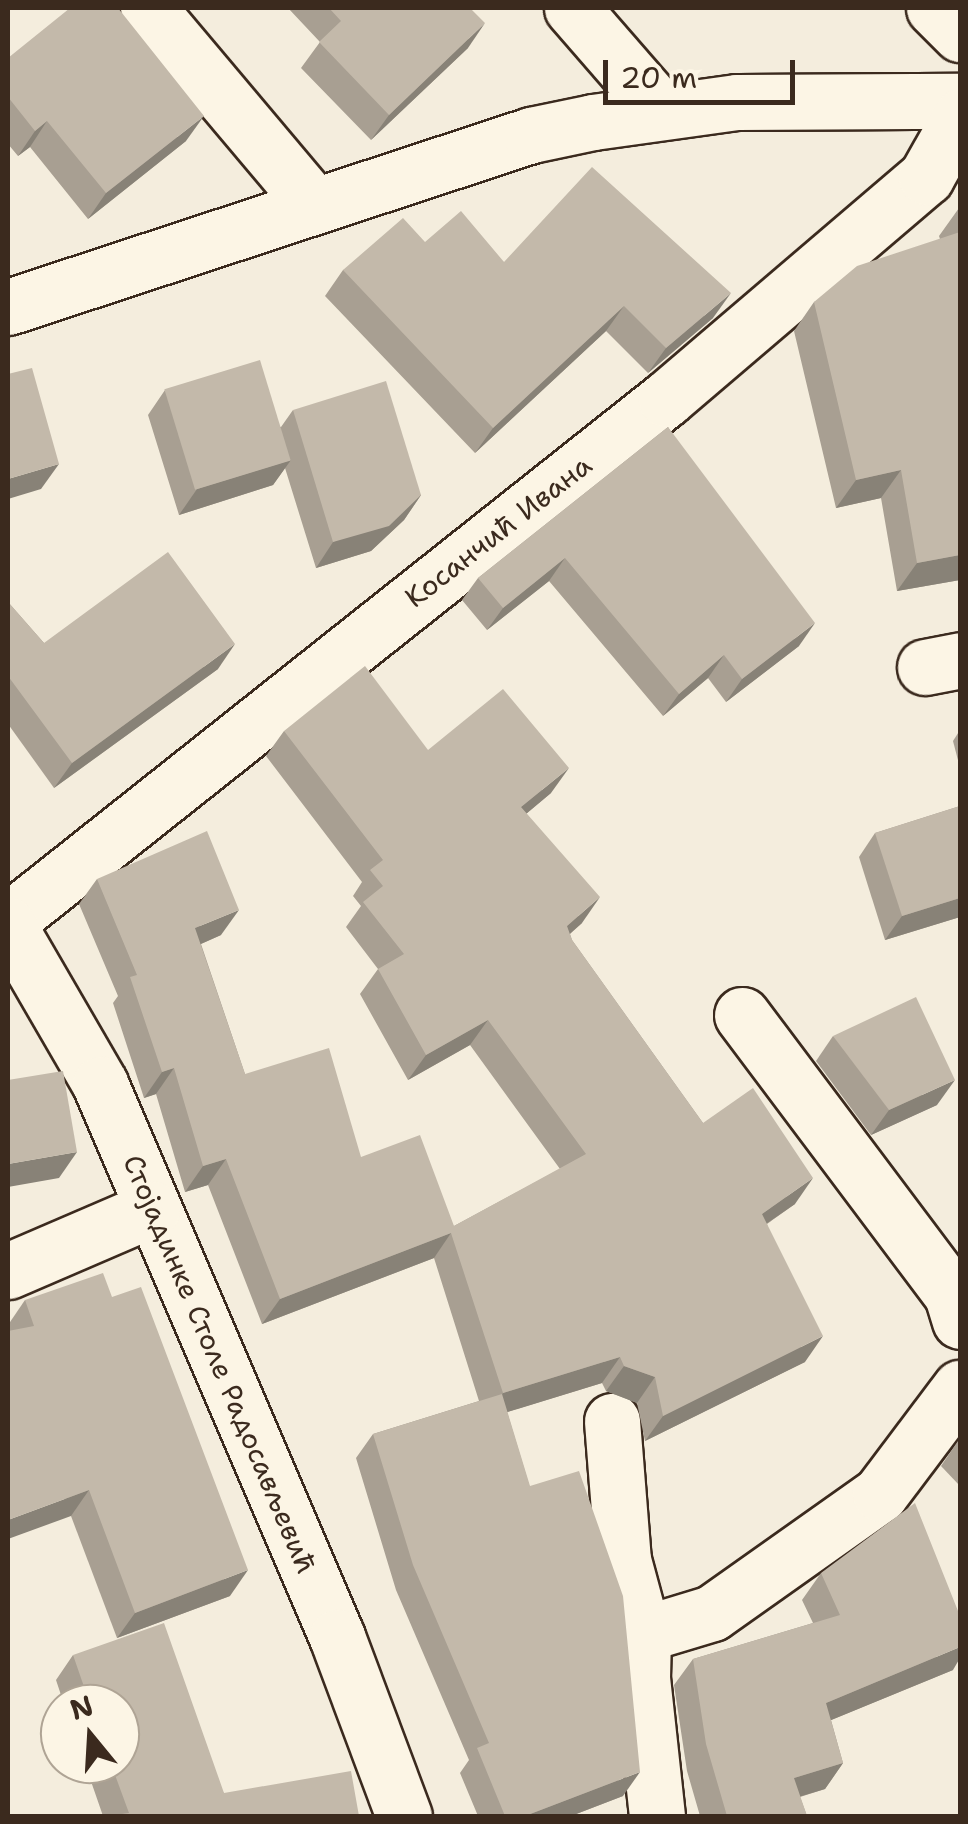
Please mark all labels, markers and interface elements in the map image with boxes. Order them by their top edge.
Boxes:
scale bar [608,40,800,102]
text: 20 m [620,57,697,98]
street label: Косанчић Ивана [398,448,598,614]
street label: Стојадинке Столе Радосављевић [116,1150,324,1578]
north arrow [40,1684,140,1784]
text: N [65,1686,98,1729]

